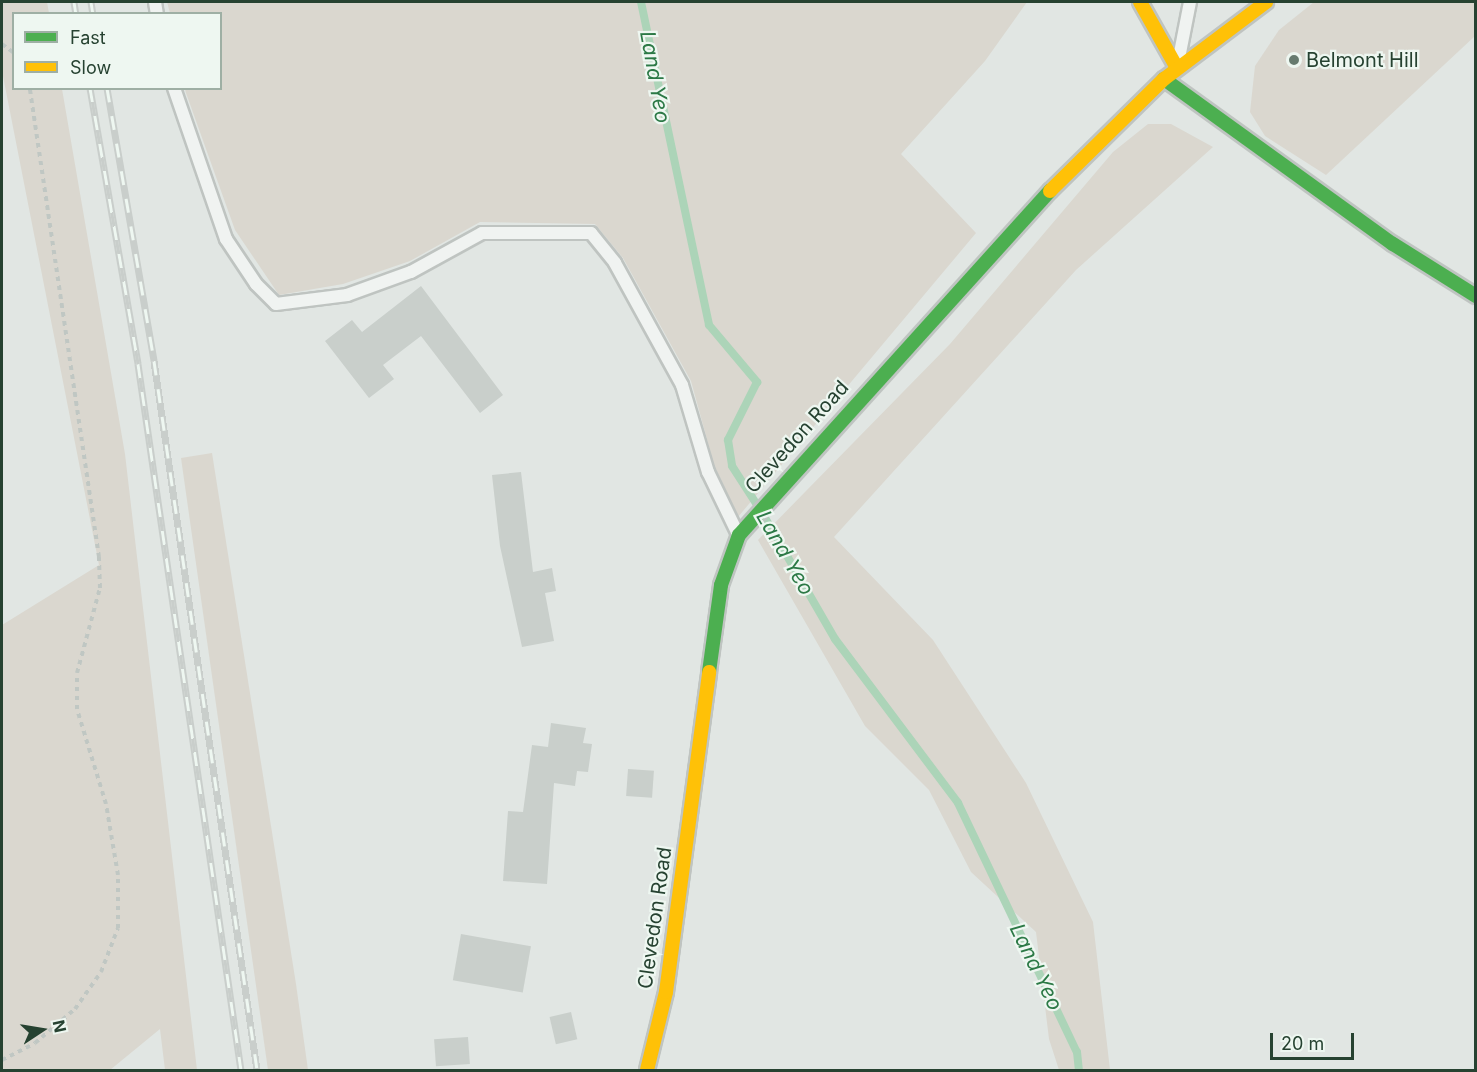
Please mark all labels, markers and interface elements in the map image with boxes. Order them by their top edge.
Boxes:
legend [12,12,222,90]
text: Fast [70,27,106,48]
water label: Land Yeo [634,29,676,125]
place label: Belmont Hill [1306,48,1418,72]
marker: Belmont Hill [1287,53,1301,67]
text: Slow [70,57,111,78]
street label: Clevedon Road [740,376,854,498]
water label: Land Yeo [751,506,819,600]
street label: Clevedon Road [633,845,677,991]
water label: Land Yeo [1004,920,1068,1014]
north arrow [12,1000,72,1060]
text: N [49,1018,71,1034]
scale bar [1273,1021,1357,1059]
text: 20 m [1281,1033,1324,1054]

